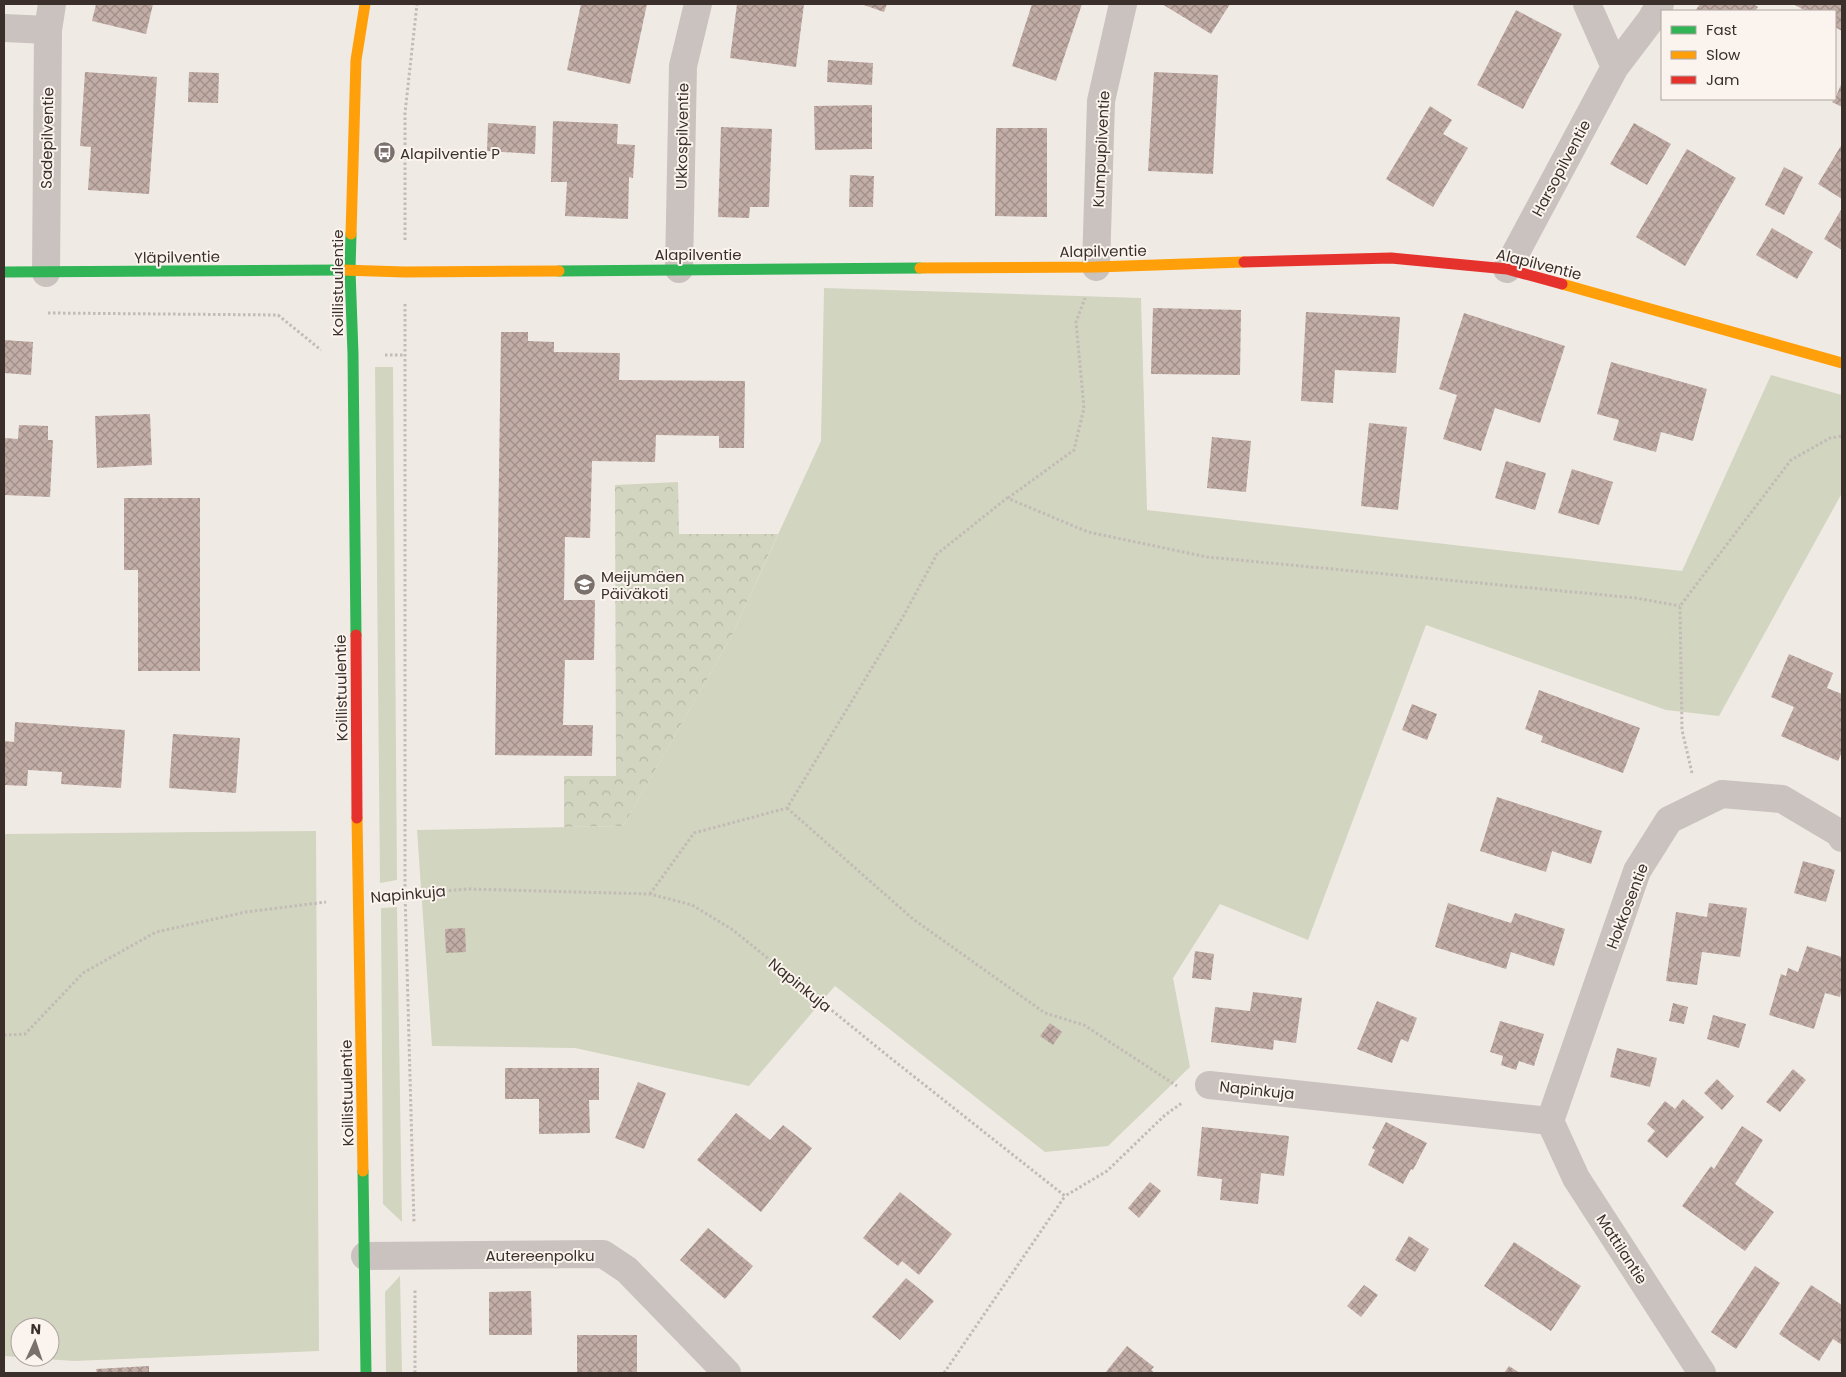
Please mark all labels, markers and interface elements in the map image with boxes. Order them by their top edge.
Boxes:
legend [1661,10,1836,100]
text: Fast [1706,19,1737,40]
text: Slow [1706,44,1741,65]
text: Jam [1706,69,1740,90]
street label: Ukkospilventie [671,83,693,189]
street label: Sadepilventie [36,87,58,189]
street label: Kumpupilventie [1087,90,1115,208]
street label: Harsopilventie [1527,116,1595,220]
bus stop icon: Alapilventie P [372,141,396,165]
place label: Alapilventie P [400,143,500,164]
street label: Koillistuulentie [327,230,348,336]
street label: Alapilventie [1059,240,1147,262]
street label: Alapilventie [1494,243,1584,285]
street label: Alapilventie [654,244,742,265]
street label: Yläpilventie [134,246,220,268]
place label: Meijumäen Päiväkoti [601,566,685,604]
school or university icon: Meijumäen Päiväkoti [573,573,597,597]
street label: Koillistuulentie [330,634,352,742]
street label: Hokkosentie [1601,860,1653,952]
street label: Napinkuja [370,880,446,908]
street label: Napinkuja [764,953,836,1017]
street label: Koillistuulentie [336,1039,358,1147]
street label: Napinkuja [1218,1076,1296,1104]
street label: Mattilantie [1592,1210,1652,1288]
street label: Autereenpolku [485,1245,595,1266]
north arrow [10,1317,60,1367]
text: N [30,1319,41,1339]

